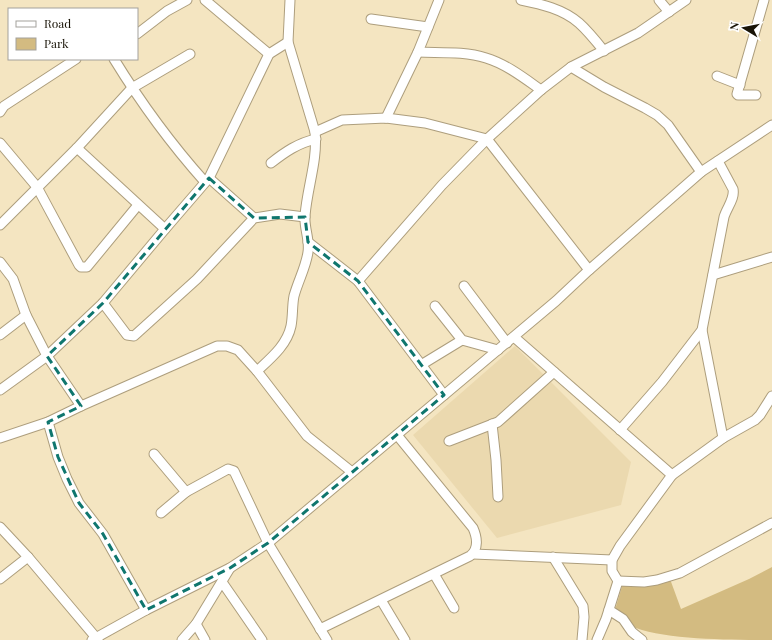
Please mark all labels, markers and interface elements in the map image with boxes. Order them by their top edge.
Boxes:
legend [8,8,138,60]
north arrow [724,8,764,48]
text: Road [44,15,71,31]
text: N [726,21,742,31]
text: Park [44,35,69,51]

